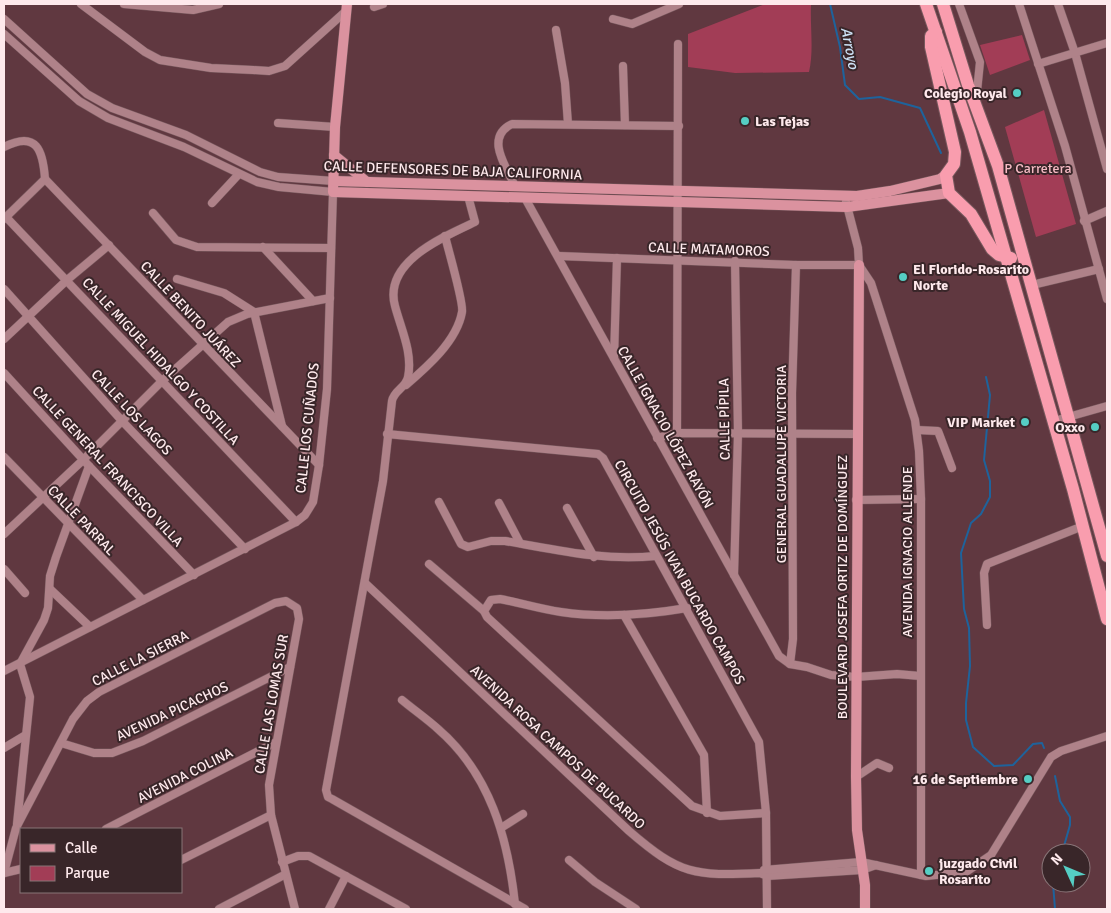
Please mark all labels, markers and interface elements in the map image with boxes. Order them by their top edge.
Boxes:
water label: Arroyo [837,26,863,72]
place label: Colegio Royal [924,85,1008,102]
marker: Colegio Royal [1011,87,1023,99]
place label: Las Tejas [755,113,809,130]
marker: Las Tejas [739,115,751,127]
street label: CALLE DEFENSORES DE BAJA CALIFORNIA [323,157,583,184]
park label: P Carretera [1004,160,1072,177]
street label: CALLE MATAMOROS [648,239,770,260]
street label: CALLE BENITO JUÁREZ [137,258,244,371]
place label: El Florido-Rosarito Norte [913,261,1029,294]
marker: El Florido-Rosarito Norte [897,271,909,283]
street label: CALLE MIGUEL HIDALGO Y COSTILLA [79,274,243,449]
street label: CALLE IGNACIO LÓPEZ RAYÓN [614,343,717,511]
street label: CALLE LOS CUÑADOS [292,362,323,494]
street label: GENERAL GUADALUPE VICTORIA [773,364,790,563]
street label: CALLE LOS LAGOS [88,366,176,459]
street label: CALLE PÍPILA [715,377,734,460]
street label: CALLE GENERAL FRANCISCO VILLA [29,382,187,551]
place label: VIP Market [947,414,1016,431]
marker: VIP Market [1019,416,1031,428]
place label: Oxxo [1055,419,1085,436]
marker: Oxxo [1089,421,1101,433]
street label: BOULEVARD JOSEFA ORTIZ DE DOMÍNGUEZ [834,455,851,719]
street label: CIRCUITO JESÚS IVAN BUCARDO CAMPOS [611,457,749,688]
street label: AVENIDA IGNACIO ALLENDE [899,466,916,638]
street label: CALLE PARRAL [44,482,119,559]
street label: CALLE LA SIERRA [89,627,192,690]
street label: CALLE LAS LOMAS SUR [251,633,292,775]
street label: AVENIDA ROSA CAMPOS DE BUCARDO [467,662,649,833]
street label: AVENIDA PICACHOS [113,678,231,745]
street label: AVENIDA COLINA [135,744,236,807]
place label: 16 de Septiembre [912,771,1018,788]
marker: 16 de Septiembre [1022,773,1034,785]
legend [20,828,182,893]
text: Calle [65,839,98,857]
north arrow [1041,843,1091,893]
text: N [1048,850,1067,869]
place label: juzgado Civil Rosarito [939,855,1018,888]
text: Parque [65,864,110,882]
marker: juzgado Civil Rosarito [923,865,935,877]

